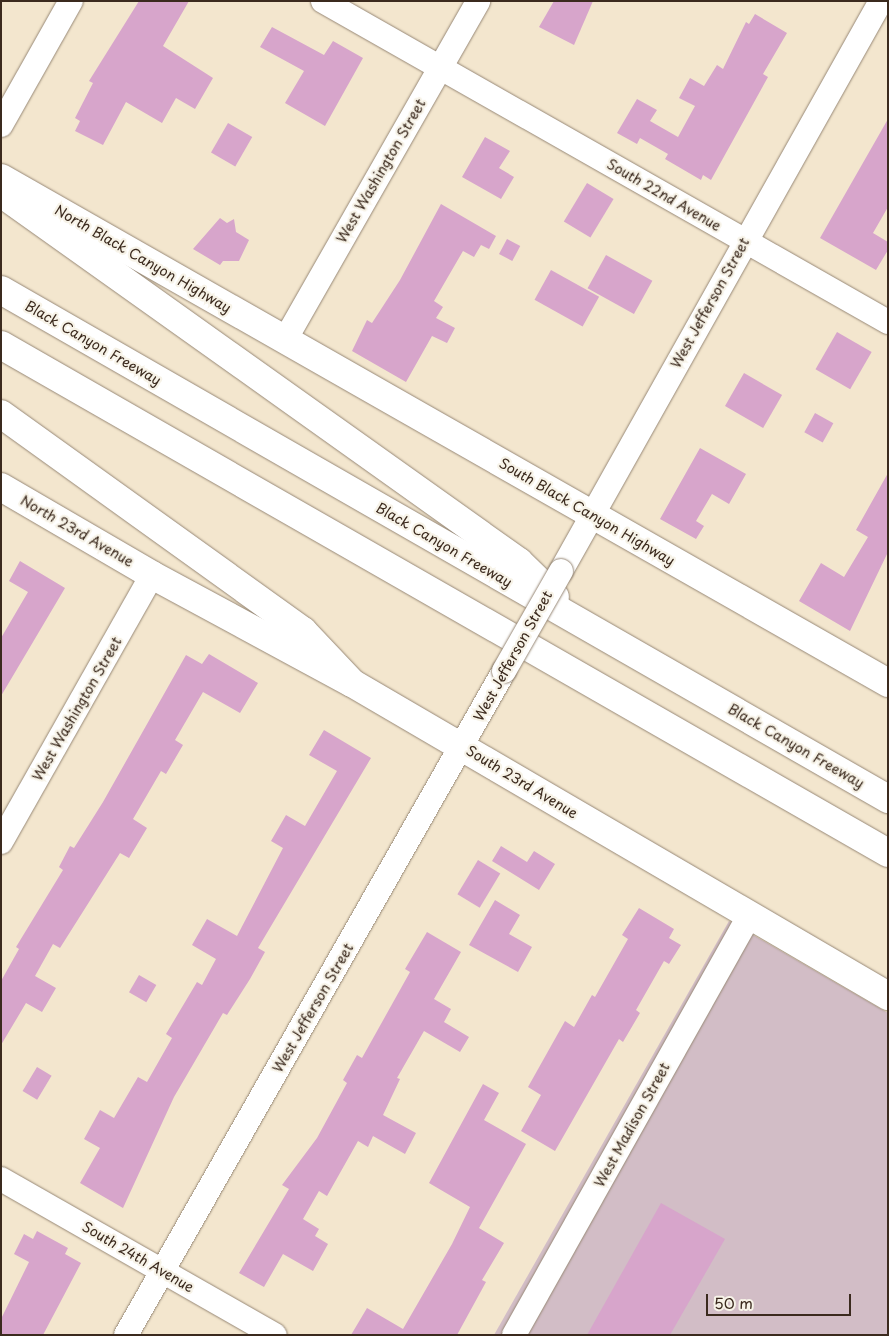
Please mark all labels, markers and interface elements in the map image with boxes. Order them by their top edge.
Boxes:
street label: West Washington Street [333,97,429,245]
street label: South 22nd Avenue [603,155,725,235]
street label: North Black Canyon Highway [52,201,234,317]
street label: West Jefferson Street [667,235,753,371]
street label: Black Canyon Freeway [21,297,165,389]
street label: South Black Canyon Highway [496,455,678,569]
street label: North 23rd Avenue [17,491,137,571]
street label: Black Canyon Freeway [372,499,516,591]
street label: West Jefferson Street [470,588,556,724]
street label: West Washington Street [29,635,125,783]
street label: Black Canyon Freeway [724,700,868,792]
street label: South 23rd Avenue [463,742,581,822]
street label: West Jefferson Street [269,940,357,1076]
street label: West Madison Street [591,1060,673,1190]
street label: South 24th Avenue [79,1218,197,1296]
scale bar [709,1284,854,1316]
text: 50 m [714,1291,753,1314]

